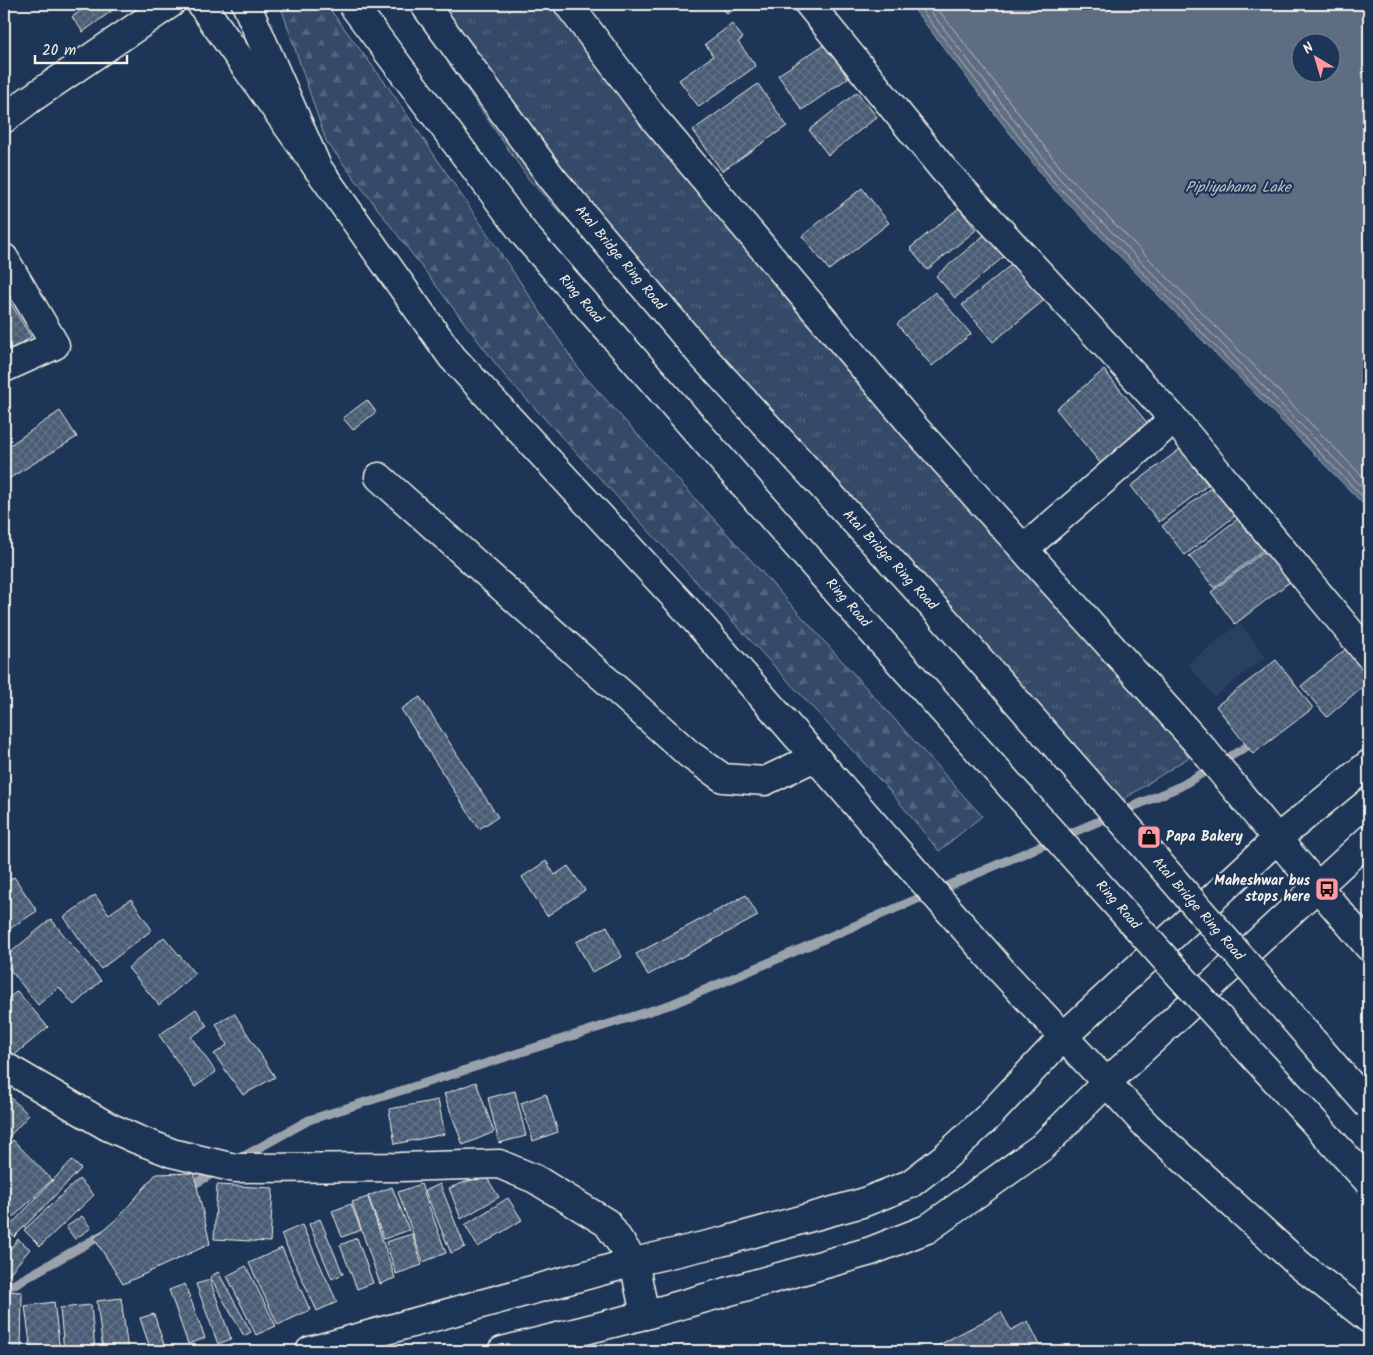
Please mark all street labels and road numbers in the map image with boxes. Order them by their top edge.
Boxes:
street label: Atal Bridge Ring Road [571,202,669,314]
street label: Ring Road [555,271,607,327]
street label: Atal Bridge Ring Road [839,506,941,614]
street label: Ring Road [822,575,874,631]
street label: Atal Bridge Ring Road [1147,852,1250,967]
street label: Ring Road [1090,875,1146,935]

